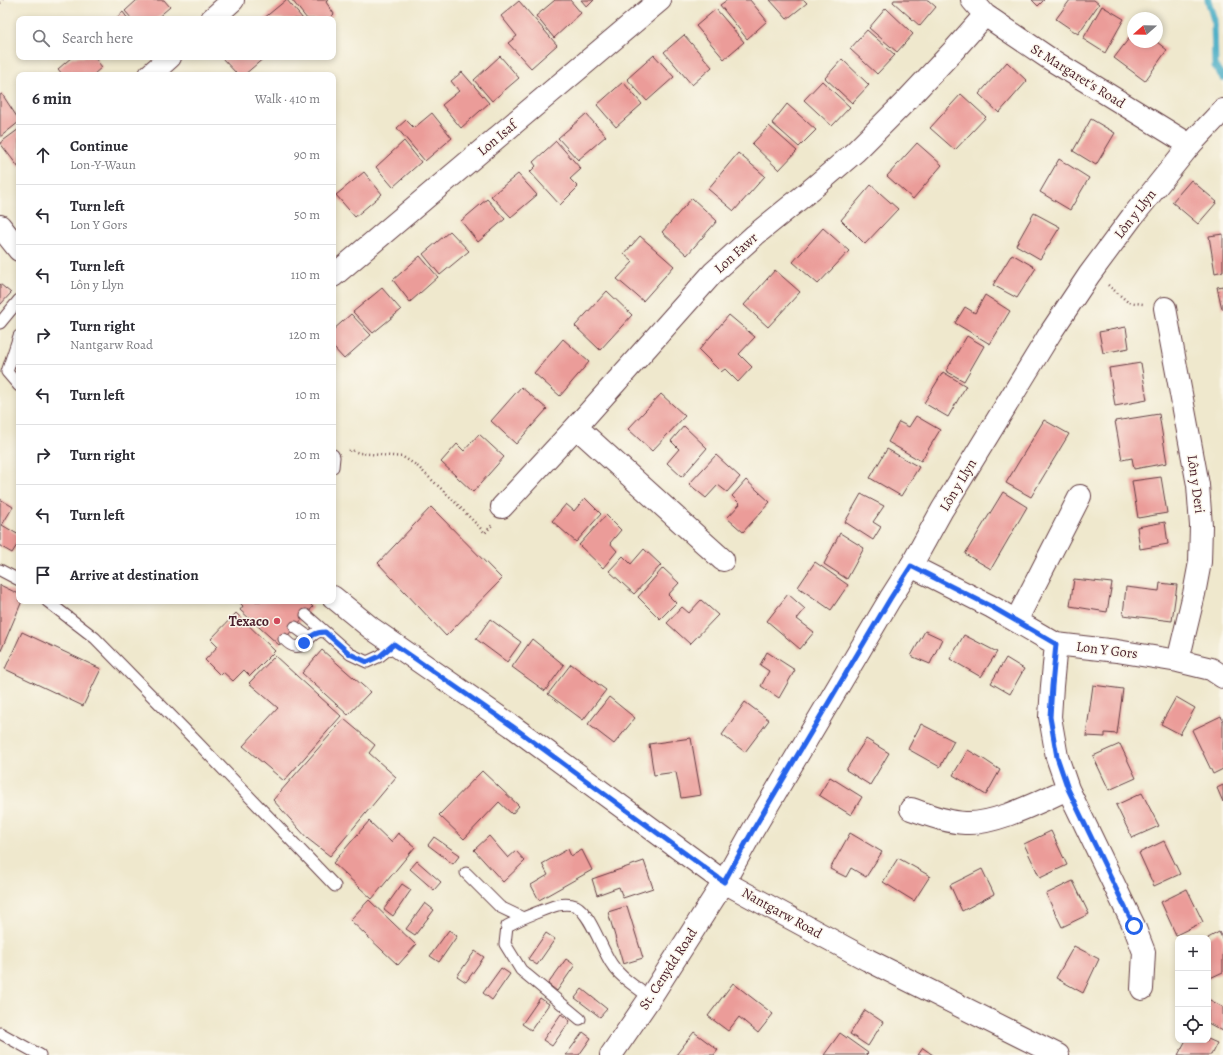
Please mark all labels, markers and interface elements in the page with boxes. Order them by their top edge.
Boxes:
north arrow [1127,12,1163,48]
search box [16,16,336,60]
icon: search [30,27,52,49]
text: Search here [62,28,133,48]
street label: St Margaret's Road [1027,39,1129,113]
text: 6 min [32,87,72,110]
text: Walk · 410 m [255,90,320,107]
street label: Lon Isaf [473,114,523,160]
text: Continue [70,136,128,156]
icon: ahead [32,144,54,166]
text: 90 m [294,146,320,163]
text: Lon-Y-Waun [70,156,136,173]
street label: Lôn y Llyn [1110,185,1161,243]
text: Turn left [70,196,125,216]
icon: left [32,204,54,226]
text: 50 m [294,206,320,223]
text: Lon Y Gors [70,216,127,233]
street label: Lon Fawr [710,228,762,278]
text: Turn left [70,256,125,276]
icon: left [32,264,54,286]
text: 110 m [291,266,320,283]
text: Lôn y Llyn [70,276,124,293]
text: Turn right [70,316,135,336]
icon: right [32,324,54,346]
text: 120 m [289,326,320,343]
text: Nantgarw Road [70,336,153,353]
icon: left [32,384,54,406]
text: Turn left [70,385,125,405]
text: 10 m [295,386,320,403]
icon: right [32,444,54,466]
text: Turn right [70,445,135,465]
text: 20 m [294,446,320,463]
street label: Lôn y Deri [1182,453,1210,515]
street label: Lôn y Llyn [935,455,981,515]
icon: left [32,504,54,526]
text: Turn left [70,505,125,525]
text: 10 m [295,506,320,523]
icon: arrive [32,564,54,586]
text: Arrive at destination [70,565,199,585]
place label: Texaco [229,612,269,631]
marker: Texaco [272,616,282,626]
route end [295,634,313,652]
street label: Lon Y Gors [1075,637,1139,663]
street label: Nantgarw Road [738,883,826,943]
route start [1125,917,1143,935]
street label: St. Cenydd Road [634,924,702,1014]
map controls [1175,935,1211,1043]
button: + [1175,935,1211,971]
button: − [1175,971,1211,1007]
button: locate [1175,1007,1211,1043]

